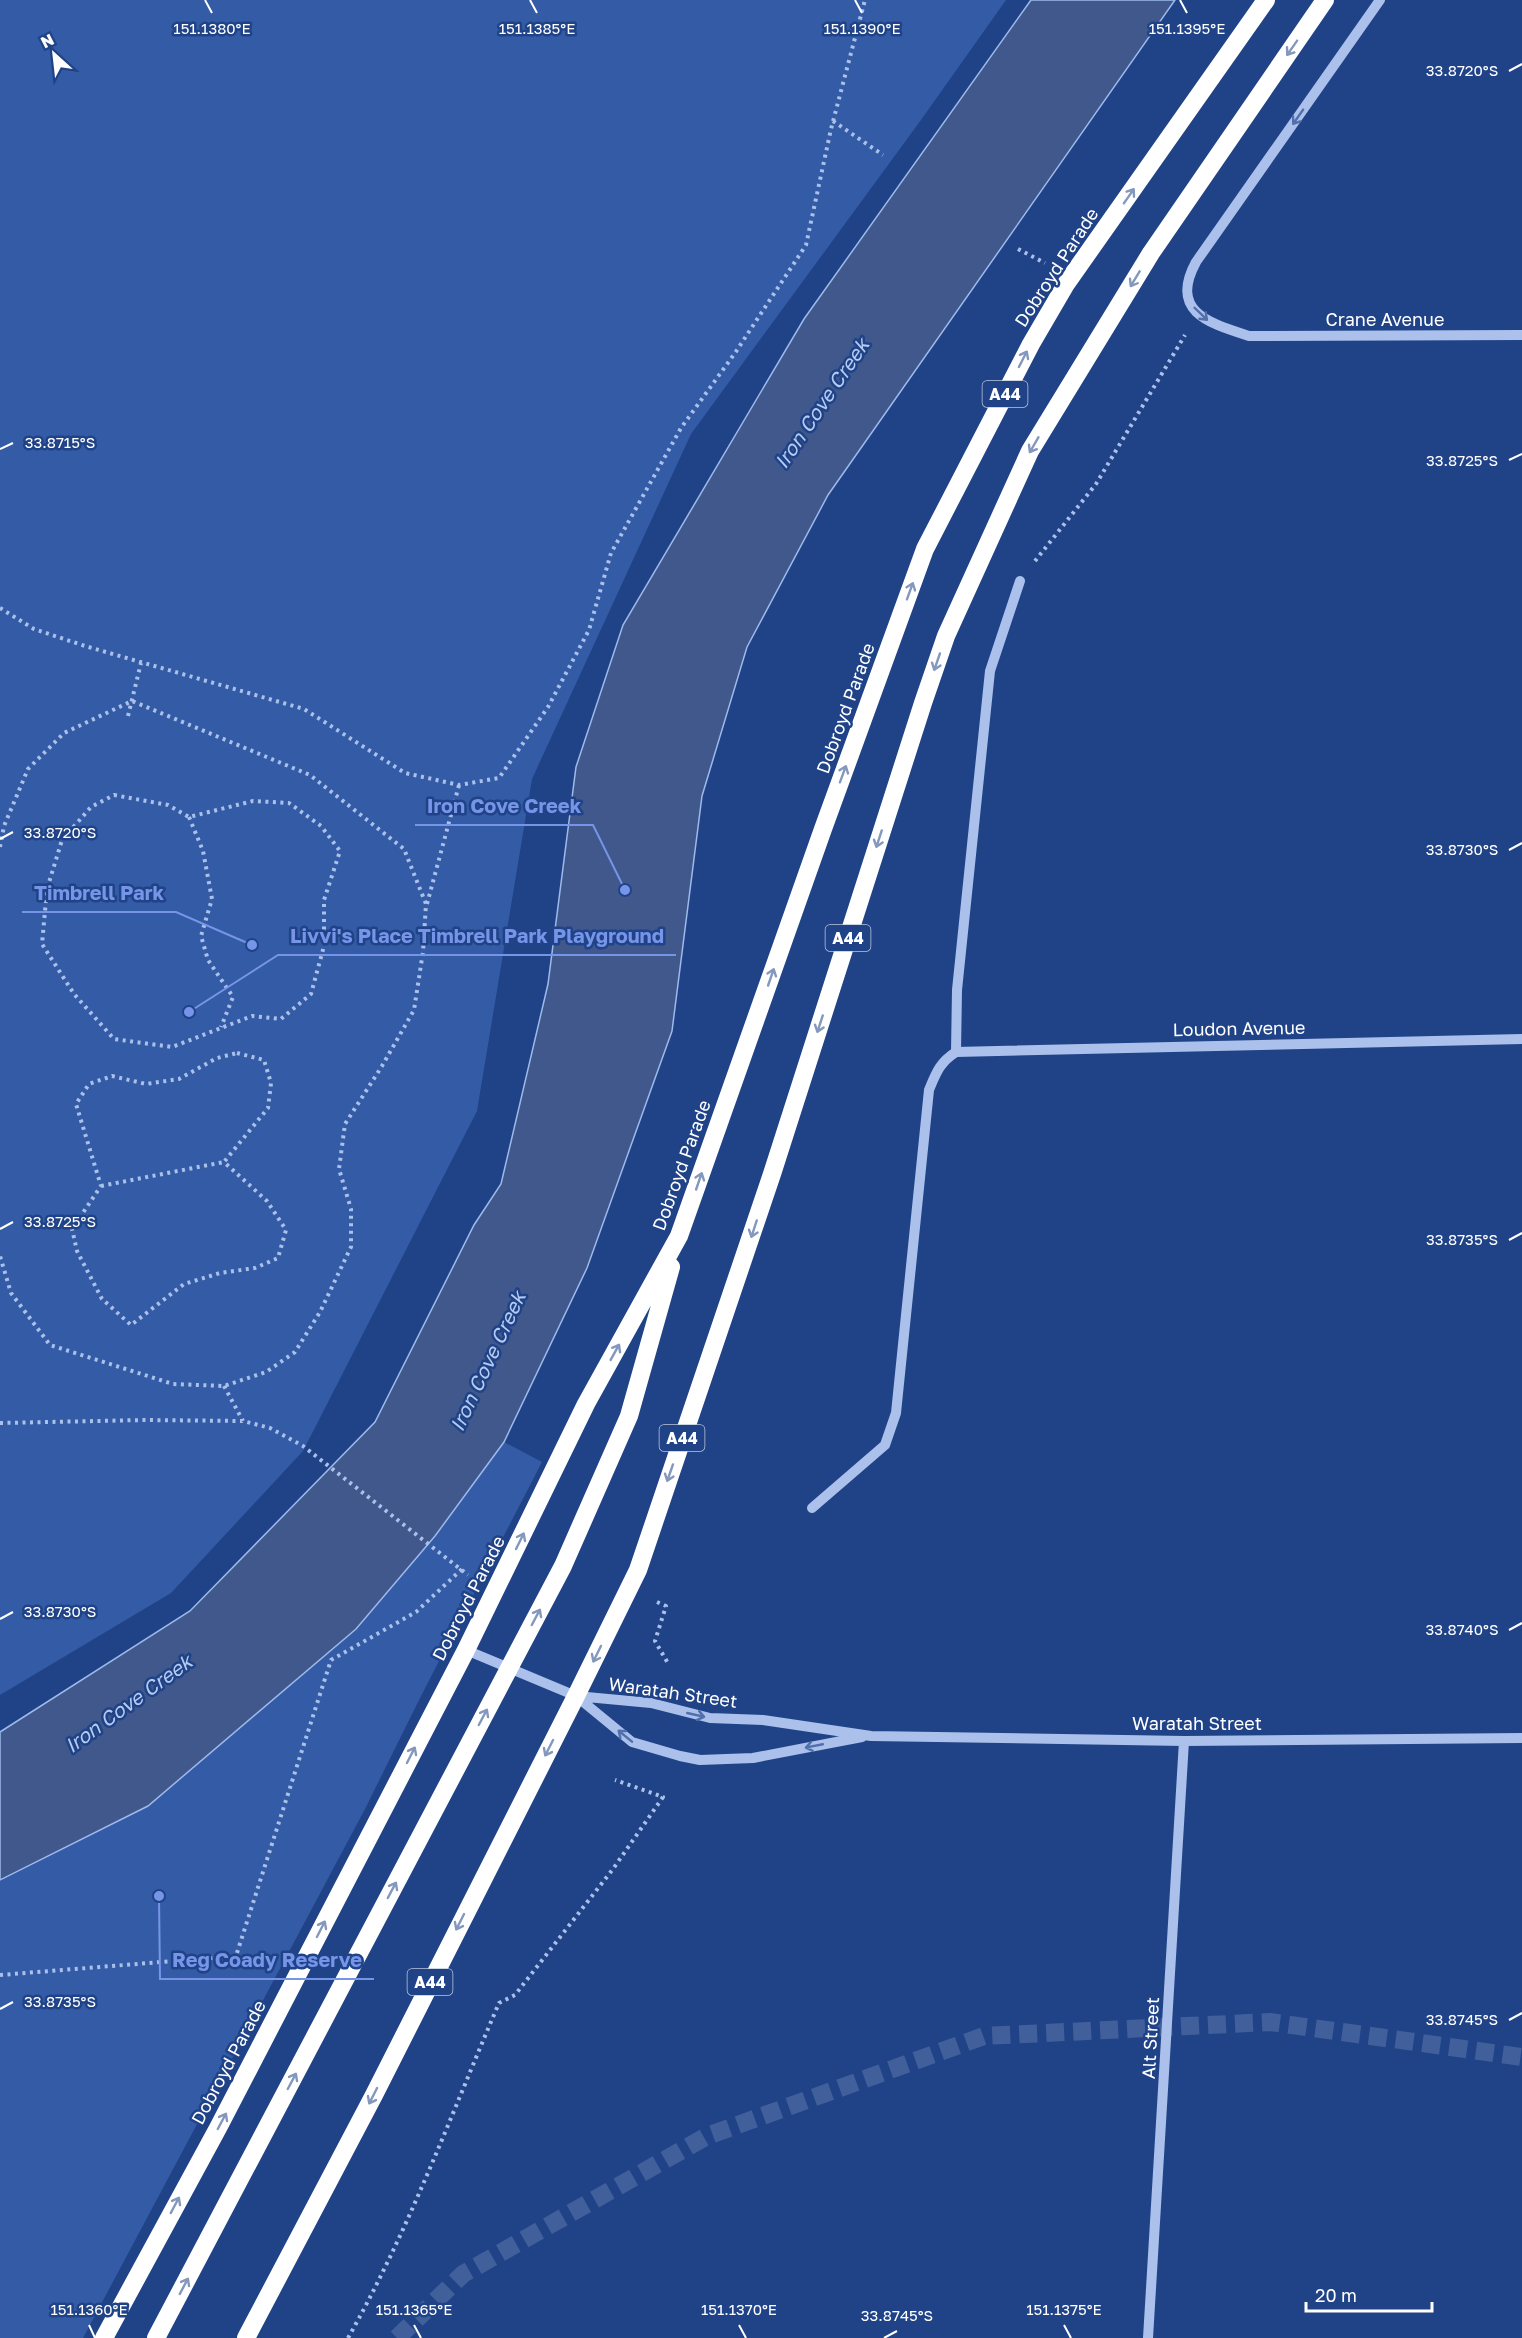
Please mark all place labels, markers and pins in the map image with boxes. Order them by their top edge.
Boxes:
callout: Iron Cove Creek [415,787,593,825]
callout: Timbrell Park [22,874,176,912]
callout: Livvi's Place Timbrell Park Playground [278,917,676,955]
callout: Reg Coady Reserve [160,1941,374,1979]

